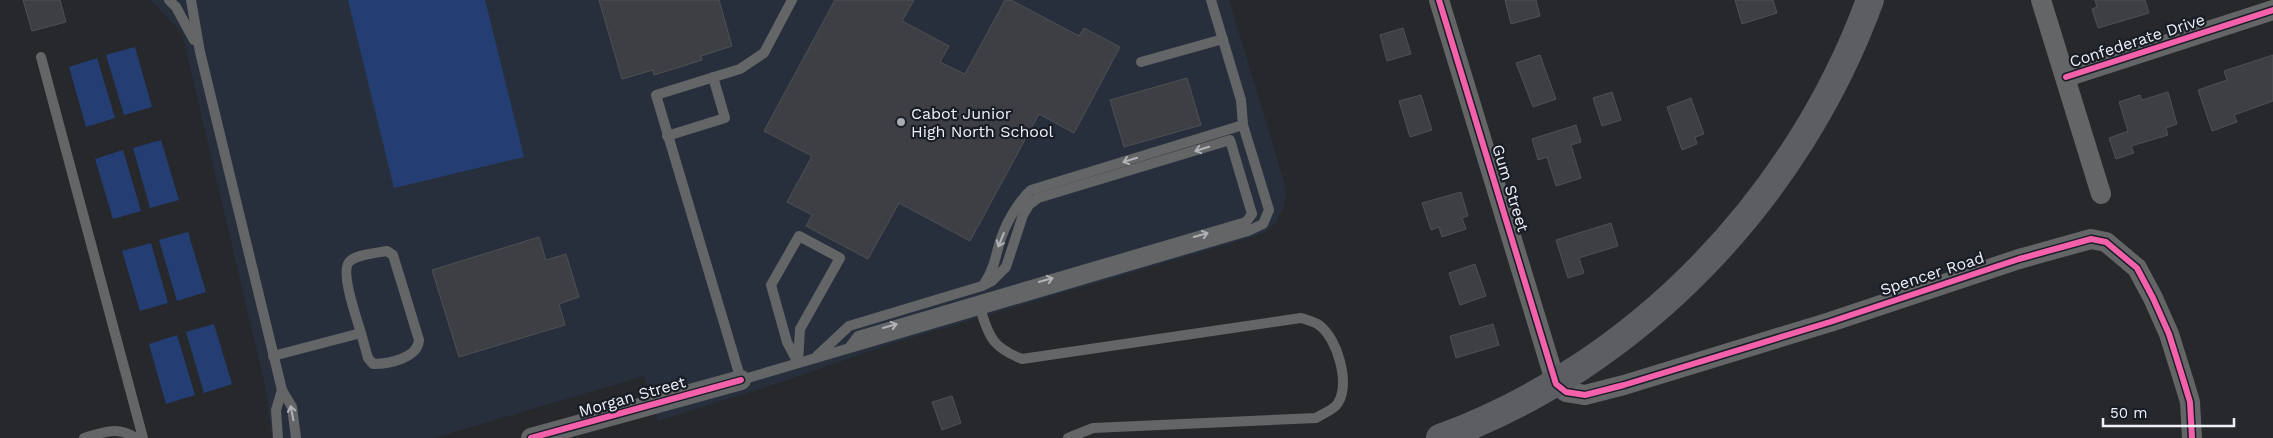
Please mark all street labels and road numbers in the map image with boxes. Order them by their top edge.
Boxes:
street label: Confederate Drive [2067,10,2207,71]
street label: Gum Street [1488,142,1533,234]
street label: Spencer Road [1878,248,1987,299]
street label: Morgan Street [576,372,688,421]

